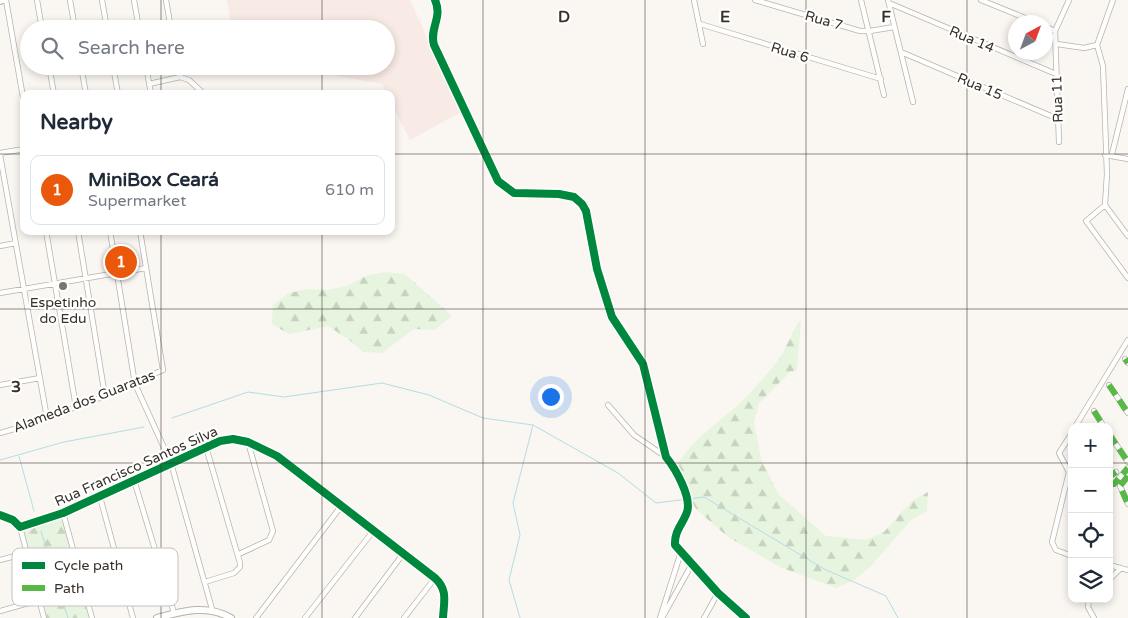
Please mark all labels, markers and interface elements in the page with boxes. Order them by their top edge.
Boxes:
text: D [558,7,570,27]
text: E [720,7,730,27]
street label: Rua 7 [803,7,845,34]
text: F [881,7,891,27]
north arrow [1008,15,1053,60]
search box [20,20,395,75]
street label: Rua 14 [947,22,997,57]
icon: search [38,34,66,62]
text: Search here [78,37,185,59]
street label: Rua 6 [769,39,811,66]
street label: Rua 15 [955,69,1005,104]
street label: Rua 11 [1048,75,1067,123]
text: Nearby [40,110,113,135]
text: MiniBox Ceará [88,169,219,191]
text: 1 [52,180,62,200]
text: 610 m [325,180,374,200]
text: Supermarket [88,191,186,211]
pin: 1 [105,243,137,281]
marker: Espetinho do Edu [57,280,69,292]
place label: Espetinho do Edu [30,294,96,327]
street label: Alameda dos Guaratas [11,366,158,436]
text: 3 [11,377,21,397]
your location [538,384,564,410]
street label: Rua Francisco Santos Silva [52,423,220,510]
map controls [1068,423,1113,603]
button: + [1068,423,1113,468]
button: − [1068,468,1113,513]
button: locate [1068,513,1113,558]
legend [12,548,178,606]
text: Cycle path [54,557,123,574]
button: layers [1068,558,1113,603]
text: Path [54,580,85,597]

